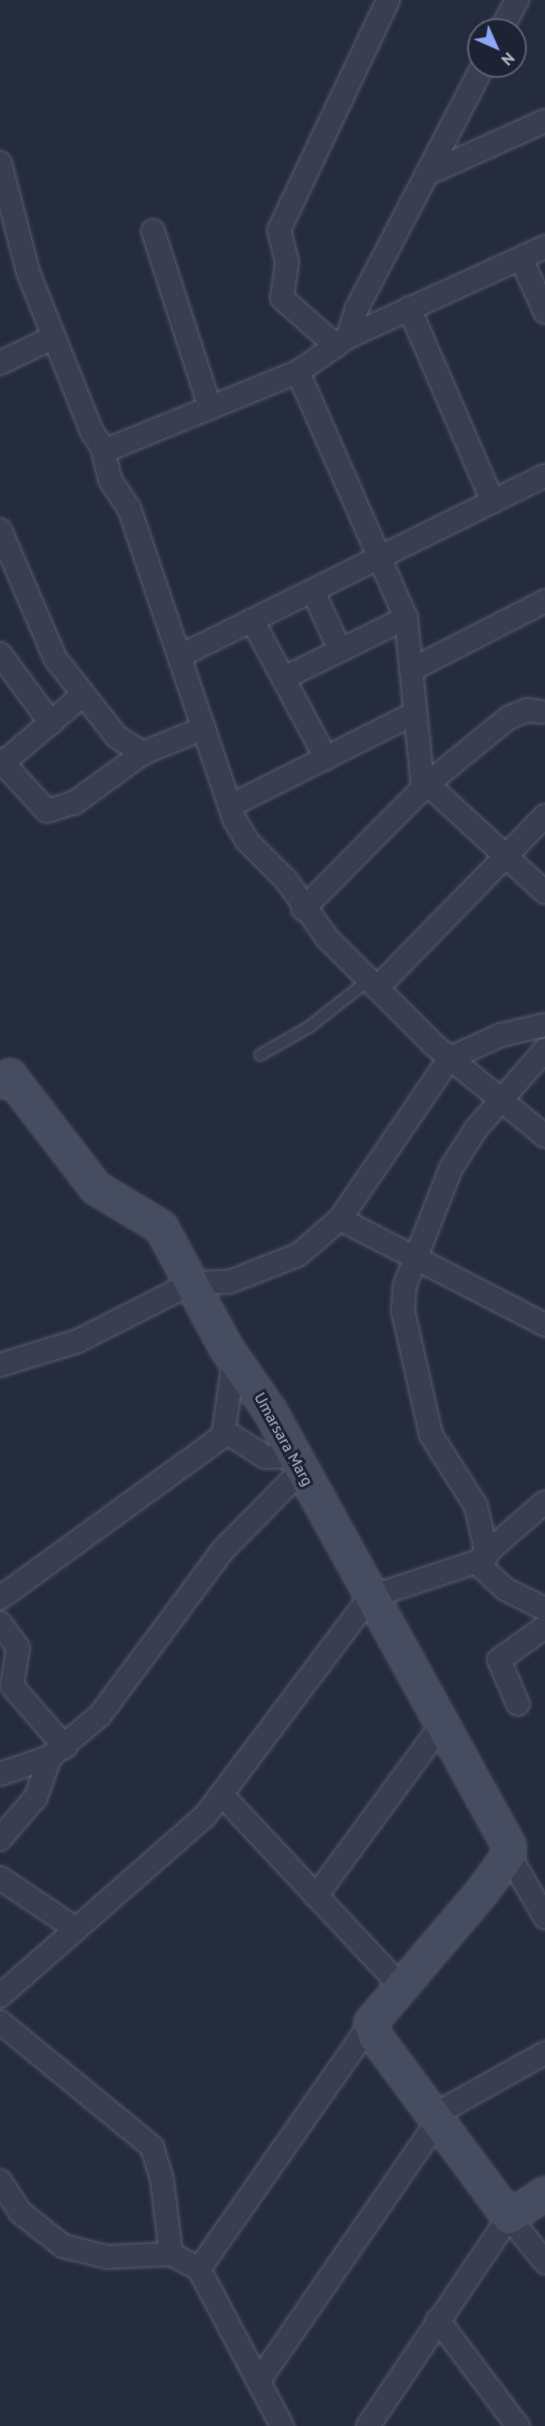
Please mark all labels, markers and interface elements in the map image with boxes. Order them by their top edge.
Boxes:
north arrow [467,18,527,78]
text: N [498,49,519,70]
street label: Umarsara Marg [250,1389,318,1489]

